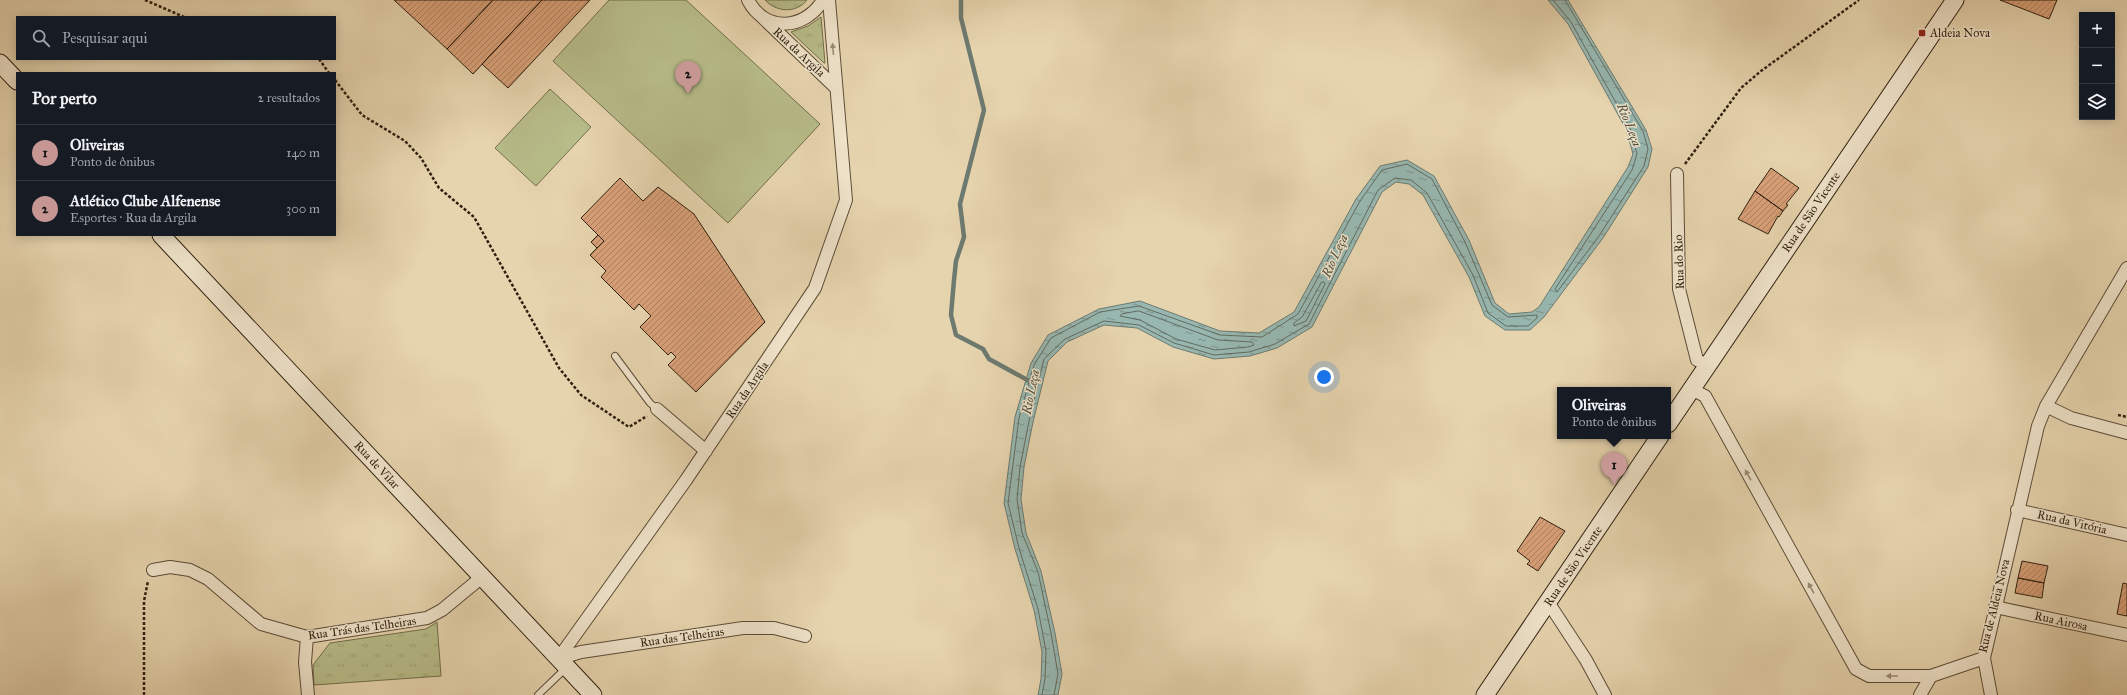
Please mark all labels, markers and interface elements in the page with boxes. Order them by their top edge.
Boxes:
map controls [2079,12,2115,120]
button: + [2079,12,2115,48]
search box [16,16,336,60]
street label: Rua da Argila [769,24,829,81]
place label: Aldeia Nova [1929,26,1991,40]
icon: search [30,27,52,49]
marker: Aldeia Nova [1917,28,1927,38]
text: Pesquisar aqui [62,29,148,47]
one-way arrow [830,43,836,55]
button: − [2079,48,2115,84]
pin: 2 [675,61,701,94]
button: layers [2079,84,2115,120]
text: Por perto [32,88,97,109]
text: 2 resultados [257,90,320,106]
water label: Rio Leça [1613,100,1645,149]
text: Oliveiras [70,136,124,154]
text: 1 [42,145,48,161]
text: 140 m [286,145,320,161]
text: Ponto de ônibus [70,154,155,170]
street label: Rua de São Vicente [1779,169,1843,255]
text: Atlético Clube Alfenense [70,192,221,210]
text: 2 [42,201,48,217]
text: 300 m [286,201,320,217]
text: Esportes · Rua da Argila [70,210,197,226]
water label: Rio Leça [1318,232,1352,281]
street label: Rua do Rio [1671,234,1687,290]
street label: Rua da Argila [723,358,773,422]
your location [1314,367,1334,387]
water label: Rio Leça [1019,368,1043,417]
popup [1557,387,1671,439]
text: Oliveiras [1572,396,1626,414]
text: Ponto de ônibus [1572,414,1656,430]
street label: Rua de Vilar [351,438,403,492]
pin: 1 [1601,452,1627,485]
one-way arrow [1745,469,1752,480]
street label: Rua da Vitória [2036,507,2109,537]
street label: Rua de São Vicente [1541,523,1605,609]
street label: Rua de Aldeia Nova [1976,557,2013,654]
one-way arrow [1808,582,1815,594]
street label: Rua Airosa [2033,609,2090,634]
street label: Rua Trás das Telheiras [307,613,417,643]
street label: Rua das Telheiras [639,624,725,650]
one-way arrow [1885,673,1898,679]

